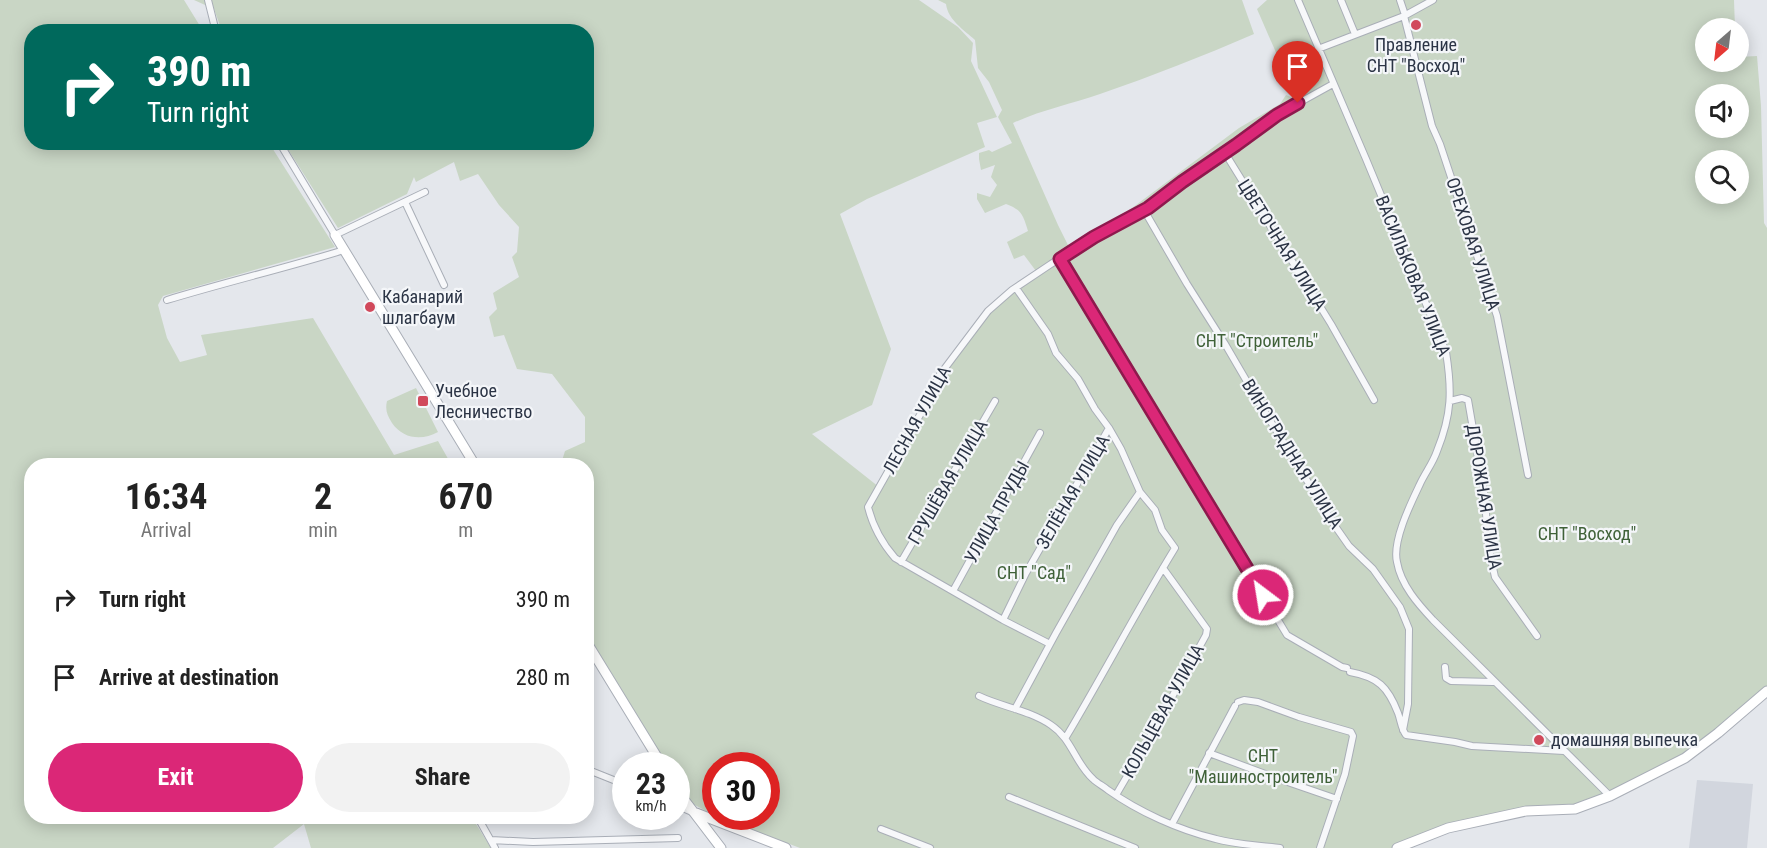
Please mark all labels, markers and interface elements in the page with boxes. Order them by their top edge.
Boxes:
marker: Правление СНТ "Восход" [1409,18,1423,32]
north arrow [1695,18,1749,72]
map controls [1695,18,1749,204]
place label: Правление СНТ "Восход" [1367,34,1465,76]
pin [1272,41,1323,103]
text: 390 m [147,47,252,96]
icon: right [48,48,126,126]
icon: arrive [1281,50,1314,83]
button: sound [1695,84,1749,138]
text: Turn right [147,97,249,129]
button: search [1695,150,1749,204]
street label: ЦВЕТОЧНАЯ УЛИЦА [1234,175,1332,315]
street label: ОРЕХОВАЯ УЛИЦА [1442,175,1505,313]
street label: ВАСИЛЬКОВАЯ УЛИЦА [1372,192,1456,360]
place label: Кабанарий шлагбаум [382,286,463,328]
marker: Кабанарий шлагбаум [363,300,377,314]
park label: СНТ "Строитель" [1196,330,1318,351]
street label: ЛЕСНАЯ УЛИЦА [878,362,955,477]
street label: ВИНОГРАДНАЯ УЛИЦА [1238,375,1347,533]
place label: Учебное Лесничество [435,380,532,422]
marker: Учебное Лесничество [416,394,430,408]
street label: ГРУШЁВАЯ УЛИЦА [903,415,992,548]
street label: ДОРОЖНАЯ УЛИЦА [1463,423,1506,572]
street label: ЗЕЛЁНАЯ УЛИЦА [1031,431,1114,552]
street label: УЛИЦА ПРУДЫ [960,457,1033,567]
text: 16:34 [125,476,207,518]
text: 2 [314,476,332,518]
text: 670 [439,476,493,518]
text: Arrival [141,518,192,542]
text: min [308,518,338,542]
text: m [458,518,473,542]
park label: СНТ "Восход" [1538,523,1636,544]
park label: СНТ "Сад" [997,562,1071,583]
position arrow [1231,563,1295,627]
icon: right [48,583,81,616]
text: Turn right [99,587,186,612]
text: 390 m [516,587,570,612]
street label: КОЛЬЦЕВАЯ УЛИЦА [1117,640,1208,781]
icon: arrive [48,661,81,694]
text: Arrive at destination [99,665,279,690]
text: 280 m [516,665,570,690]
place label: домашняя выпечка [1551,729,1698,750]
marker: домашняя выпечка [1532,733,1546,747]
button: Exit [48,743,303,812]
button: Share [315,743,570,812]
park label: СНТ "Машиностроитель" [1189,745,1337,787]
speed limit sign: 30 [702,752,780,830]
text: 23 [636,766,666,801]
text: km/h [636,797,666,815]

